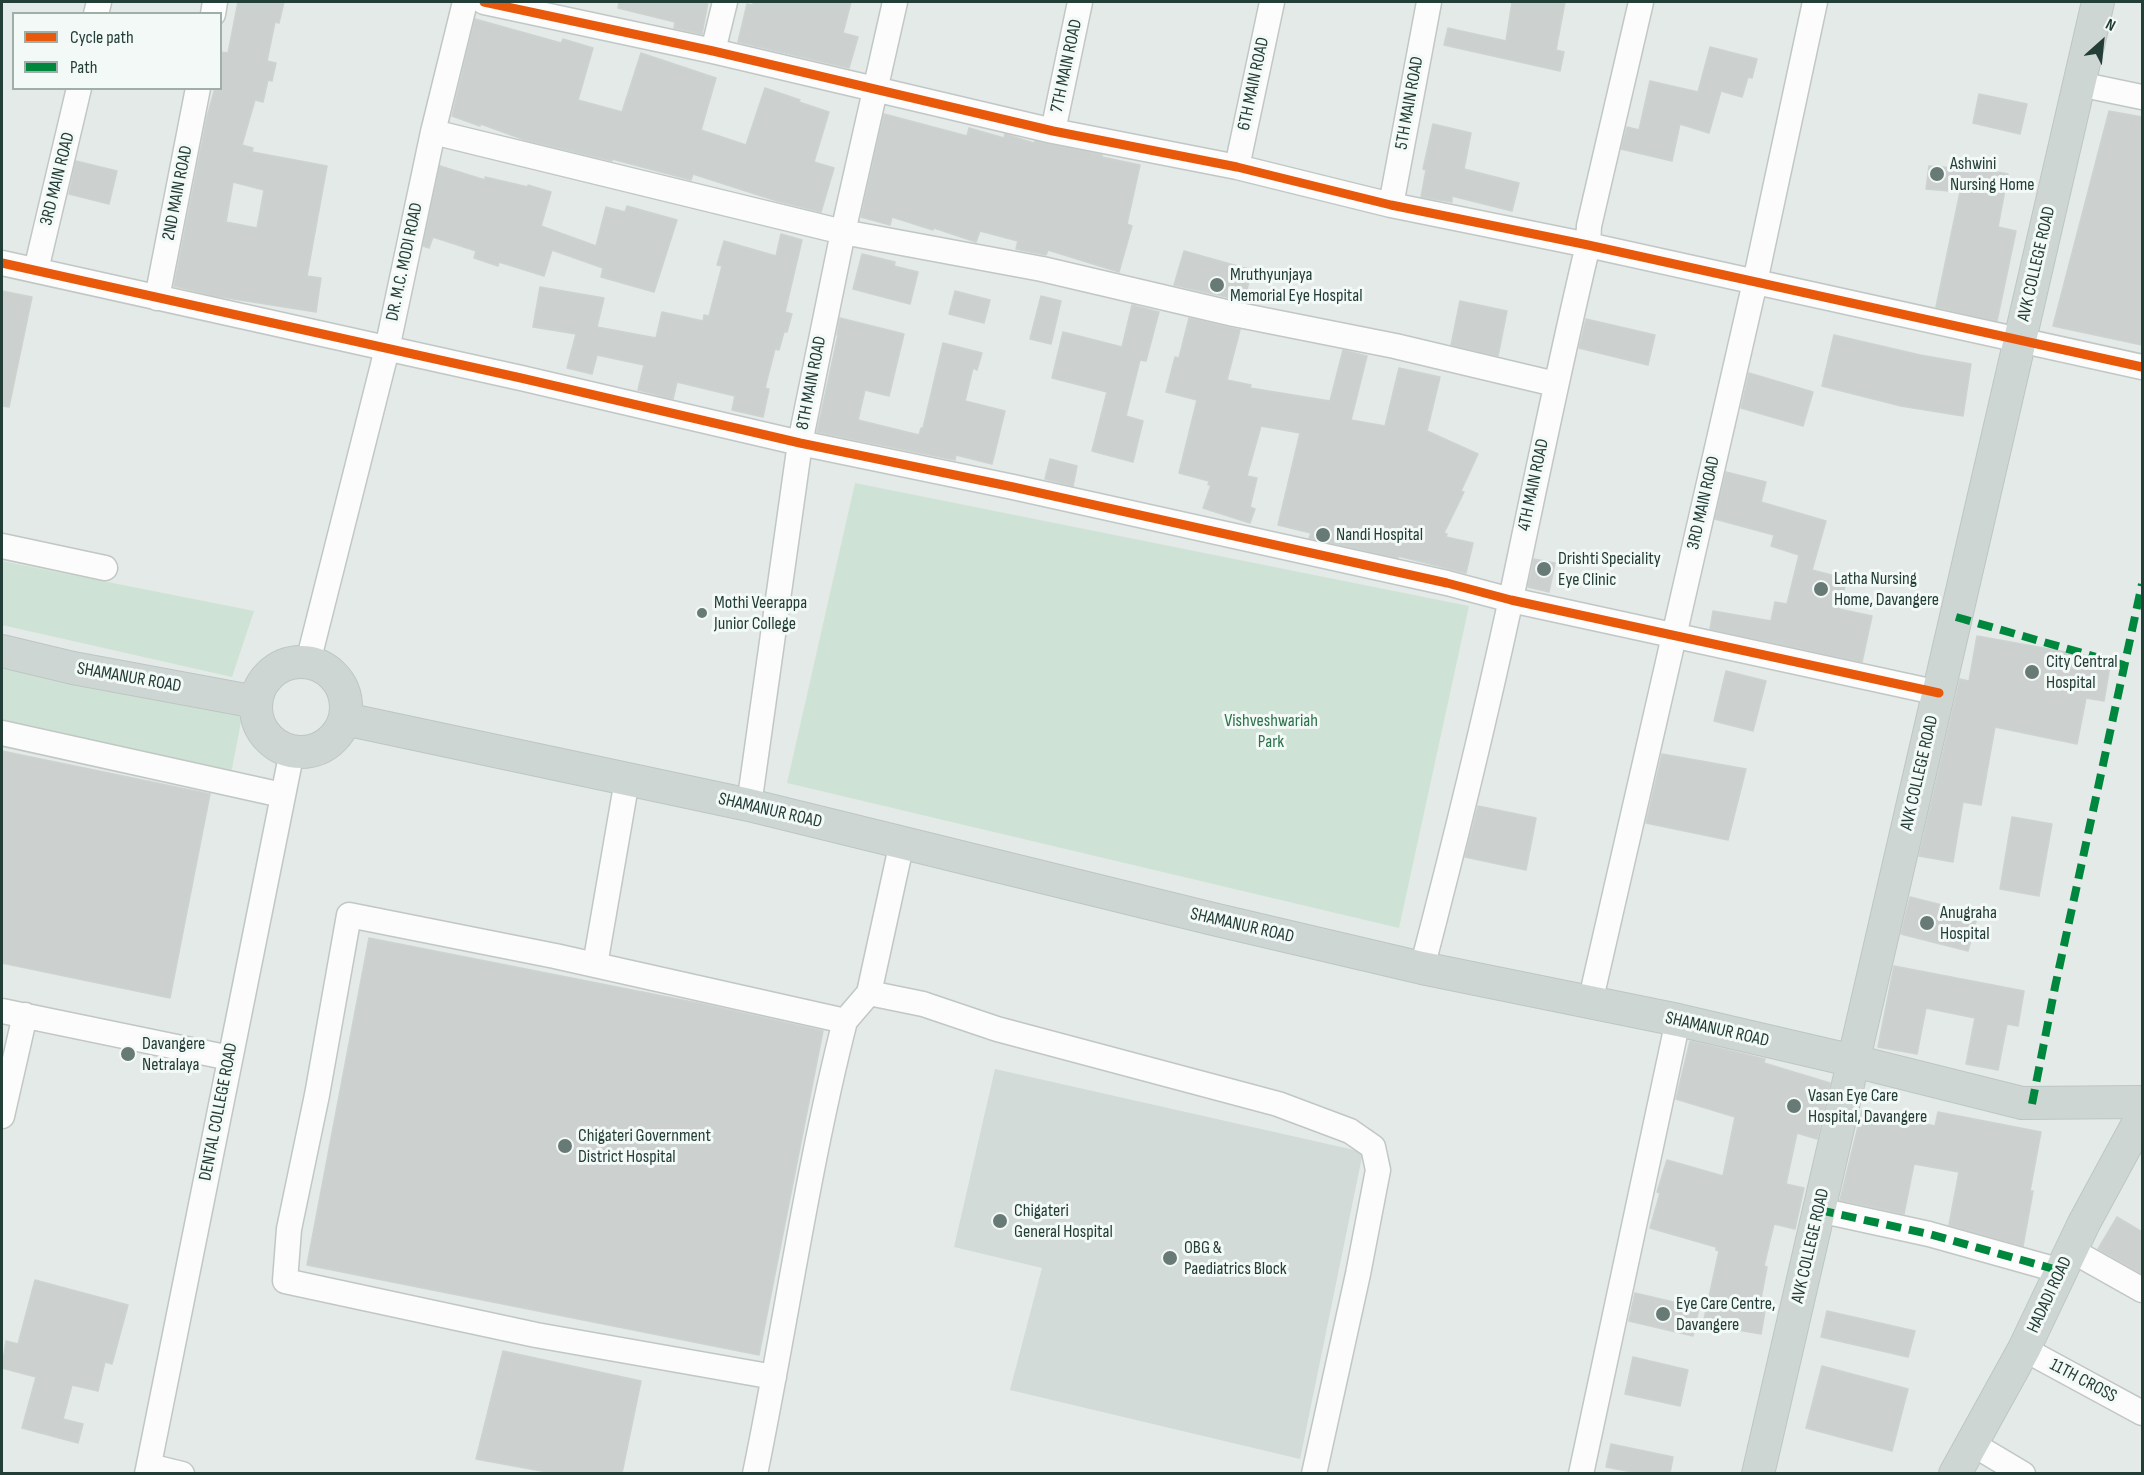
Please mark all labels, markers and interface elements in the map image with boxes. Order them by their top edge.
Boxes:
legend [12,12,222,90]
north arrow [2072,12,2132,72]
text: N [2102,15,2119,36]
street label: 7TH MAIN ROAD [1047,17,1087,115]
text: Cycle path [70,27,134,48]
street label: 6TH MAIN ROAD [1234,35,1274,133]
street label: 5TH MAIN ROAD [1391,55,1429,151]
text: Path [70,57,98,78]
street label: 3RD MAIN ROAD [36,130,80,228]
street label: 2ND MAIN ROAD [158,144,198,242]
place label: Ashwini Nursing Home [1950,153,2035,195]
marker: Ashwini Nursing Home [1928,165,1946,183]
street label: DR. M.C. MODI ROAD [382,201,428,323]
street label: AVK COLLEGE ROAD [2013,204,2061,324]
place label: Mruthyunjaya Memorial Eye Hospital [1230,264,1362,306]
marker: Mruthyunjaya Memorial Eye Hospital [1208,276,1226,294]
street label: 8TH MAIN ROAD [792,334,832,432]
street label: 4TH MAIN ROAD [1514,437,1554,533]
street label: 3RD MAIN ROAD [1683,454,1725,552]
place label: Nandi Hospital [1336,524,1423,546]
marker: Nandi Hospital [1314,526,1332,544]
place label: Drishti Speciality Eye Clinic [1558,548,1661,590]
marker: Drishti Speciality Eye Clinic [1535,560,1553,578]
place label: Latha Nursing Home, Davangere [1834,568,1939,610]
marker: Latha Nursing Home, Davangere [1812,580,1830,598]
place label: Mothi Veerappa Junior College [714,592,807,634]
marker: Mothi Veerappa Junior College [695,606,709,620]
place label: City Central Hospital [2046,651,2118,694]
street label: SHAMANUR ROAD [75,658,183,698]
marker: City Central Hospital [2023,663,2041,681]
park label: Vishveshwariah Park [1224,710,1318,752]
street label: AVK COLLEGE ROAD [1896,713,1944,833]
street label: SHAMANUR ROAD [716,789,824,833]
place label: Anugraha Hospital [1940,902,1997,944]
street label: SHAMANUR ROAD [1188,904,1296,948]
marker: Anugraha Hospital [1918,914,1936,932]
street label: SHAMANUR ROAD [1663,1008,1771,1052]
place label: Davangere Netralaya [142,1033,205,1076]
street label: DENTAL COLLEGE ROAD [195,1041,243,1183]
marker: Davangere Netralaya [119,1045,137,1063]
place label: Vasan Eye Care Hospital, Davangere [1808,1085,1927,1128]
marker: Vasan Eye Care Hospital, Davangere [1785,1097,1803,1115]
place label: Chigateri Government District Hospital [578,1125,711,1168]
marker: Chigateri Government District Hospital [556,1137,574,1155]
street label: AVK COLLEGE ROAD [1787,1186,1835,1306]
place label: Chigateri General Hospital [1014,1200,1113,1242]
marker: Chigateri General Hospital [991,1212,1009,1230]
place label: OBG & Paediatrics Block [1184,1237,1287,1280]
marker: OBG & Paediatrics Block [1161,1249,1179,1267]
street label: HADADI ROAD [2023,1253,2077,1337]
place label: Eye Care Centre, Davangere [1676,1293,1775,1336]
marker: Eye Care Centre, Davangere [1654,1305,1672,1323]
street label: 11TH CROSS [2046,1354,2120,1408]

